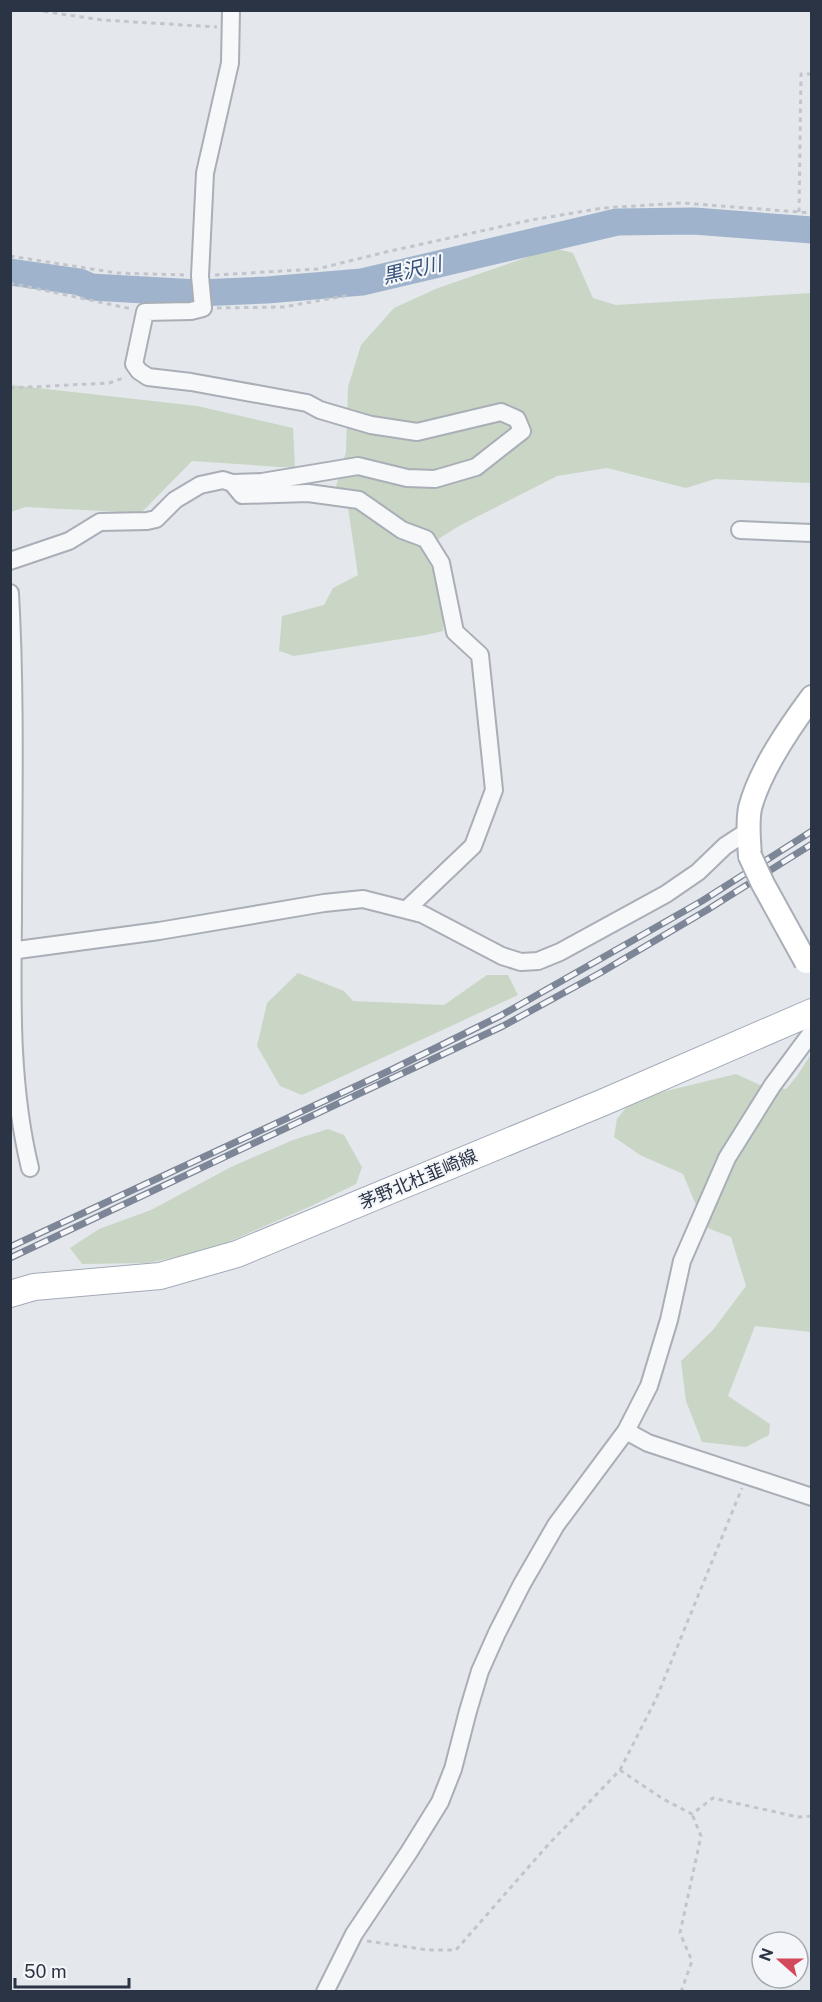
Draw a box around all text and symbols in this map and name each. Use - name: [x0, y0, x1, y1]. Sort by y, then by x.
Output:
- water label: 黒沢川: [380, 251, 446, 288]
- street label: 茅野北杜韮崎線: [356, 1145, 480, 1213]
- north arrow: [750, 1930, 810, 1990]
- text: N: [755, 1946, 778, 1964]
- scale bar: [15, 1951, 129, 1989]
- text: 50 m: [24, 1961, 67, 1982]

